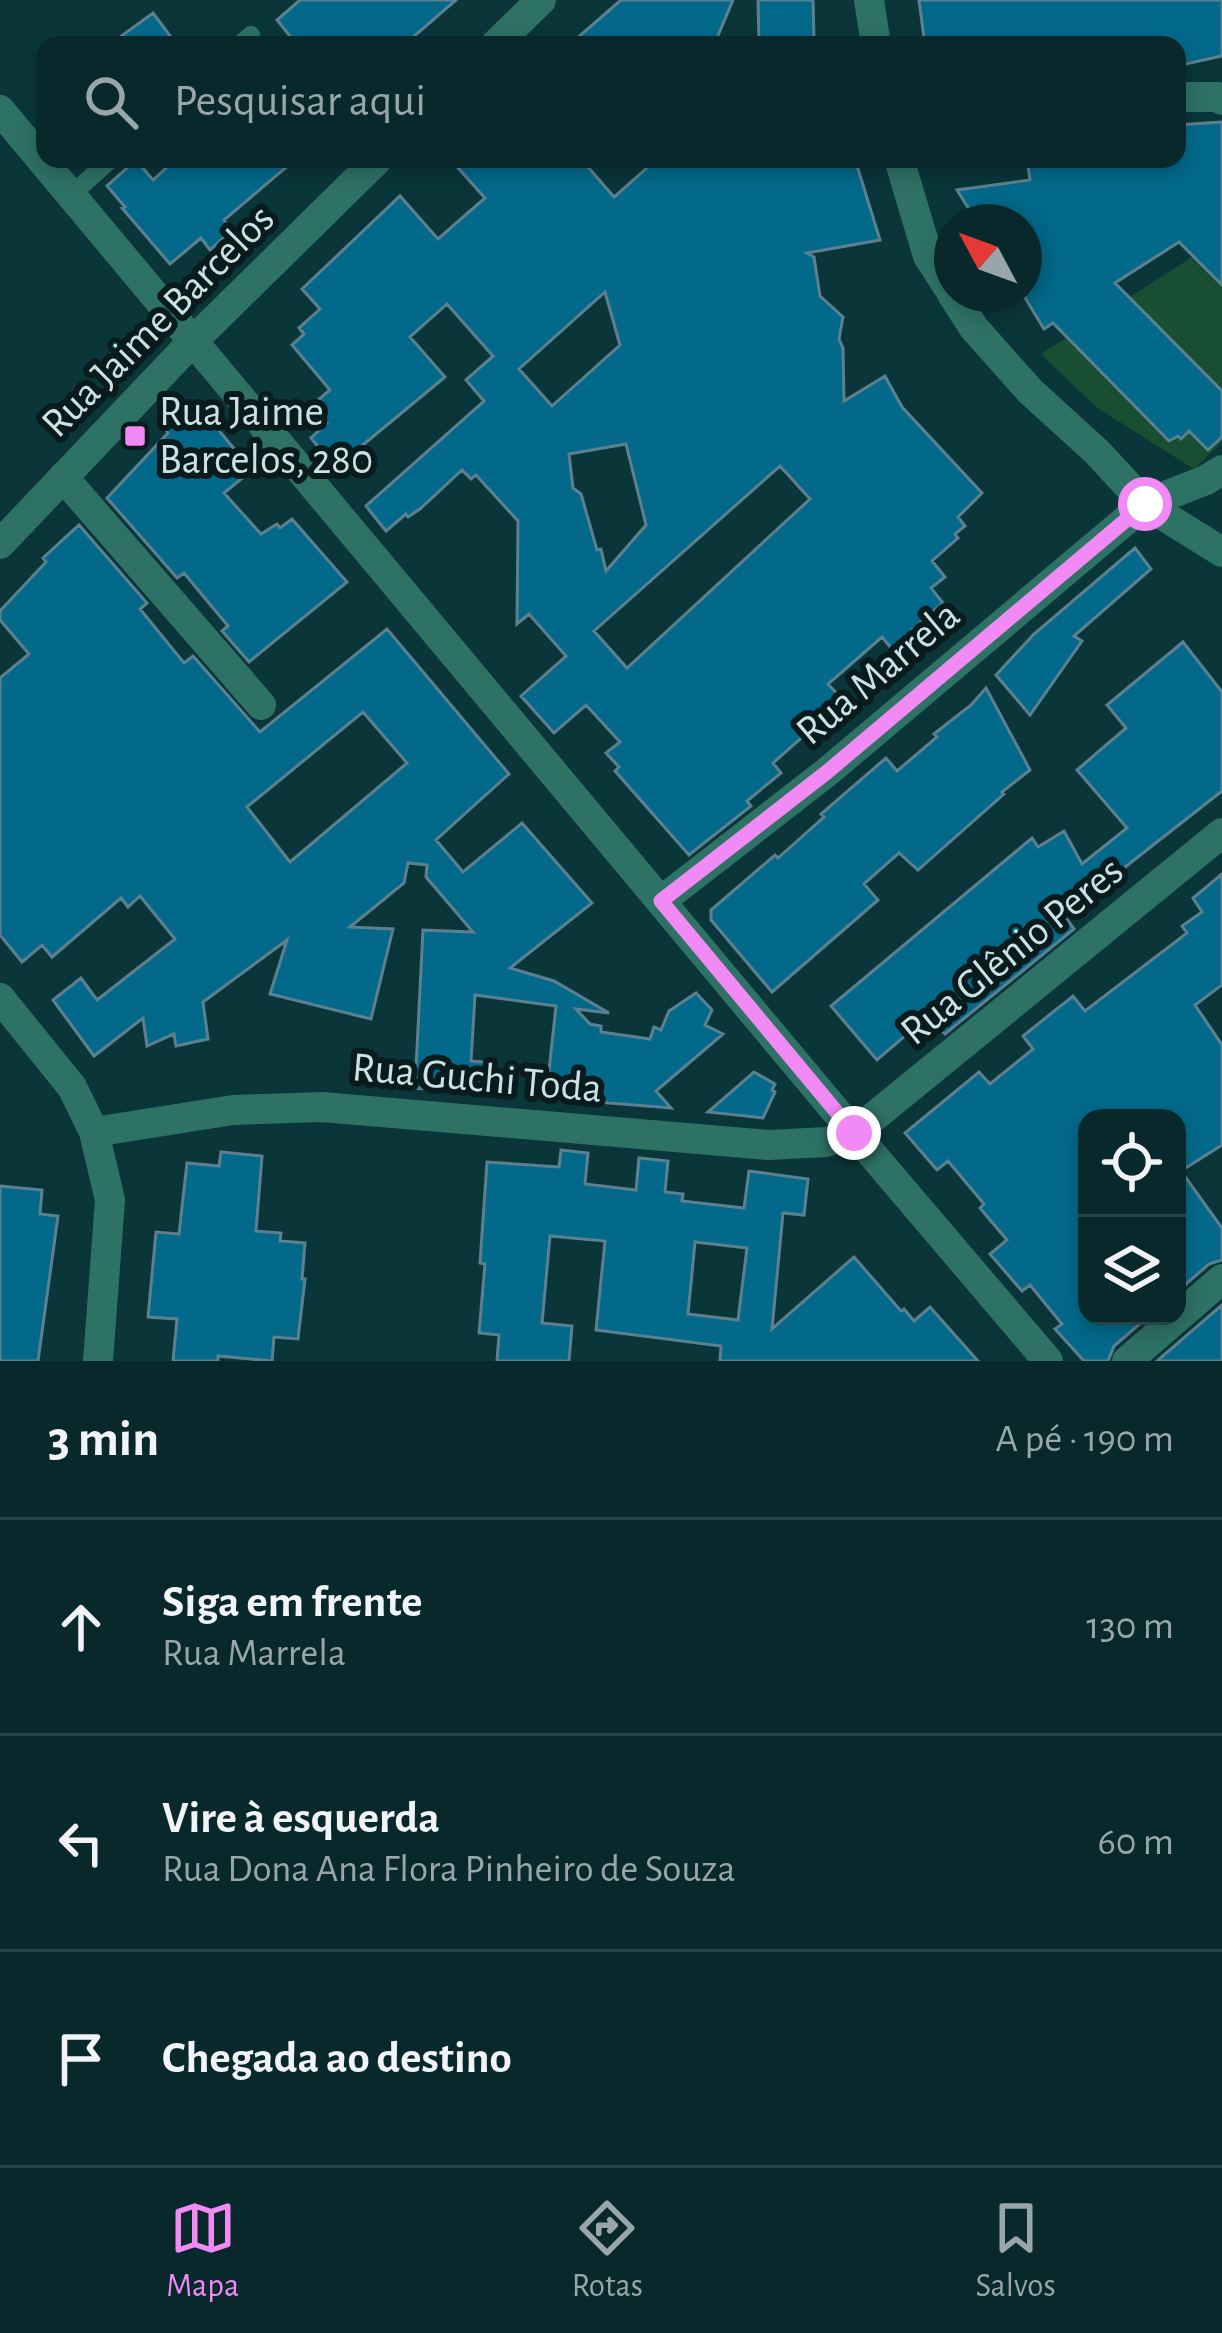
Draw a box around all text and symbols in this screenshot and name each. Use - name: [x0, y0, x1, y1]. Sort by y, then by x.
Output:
- search box: [36, 36, 1186, 168]
- icon: search: [78, 69, 144, 135]
- text: Pesquisar aqui: [174, 79, 426, 124]
- street label: Rua Jaime Barcelos: [34, 197, 282, 445]
- north arrow: [934, 204, 1042, 312]
- place label: Rua Jaime Barcelos, 280: [159, 391, 373, 481]
- marker: Rua Jaime Barcelos, 280: [122, 423, 148, 449]
- route start: [1118, 477, 1172, 531]
- street label: Rua Marrela: [789, 593, 967, 753]
- street label: Rua Glênio Peres: [893, 849, 1131, 1053]
- street label: Rua Guchi Toda: [350, 1046, 604, 1110]
- route end: [827, 1106, 881, 1160]
- map controls: [1078, 1109, 1186, 1325]
- button: locate: [1078, 1109, 1186, 1217]
- button: layers: [1078, 1217, 1186, 1325]
- text: 3 min: [48, 1414, 159, 1465]
- text: A pé · 190 m: [995, 1420, 1174, 1459]
- text: Siga em frente: [162, 1580, 423, 1625]
- icon: ahead: [48, 1594, 114, 1660]
- text: 130 m: [1086, 1607, 1174, 1646]
- text: Rua Marrela: [162, 1634, 346, 1673]
- text: Vire à esquerda: [162, 1796, 440, 1841]
- icon: left: [48, 1810, 114, 1876]
- text: 60 m: [1097, 1823, 1174, 1862]
- text: Rua Dona Ana Flora Pinheiro de Souza: [162, 1850, 735, 1889]
- icon: arrive: [48, 2026, 114, 2092]
- text: Chegada ao destino: [162, 2036, 512, 2081]
- tab: Mapa: [166, 2195, 239, 2307]
- tab: Rotas: [572, 2195, 643, 2307]
- tab: Salvos: [976, 2195, 1056, 2307]

